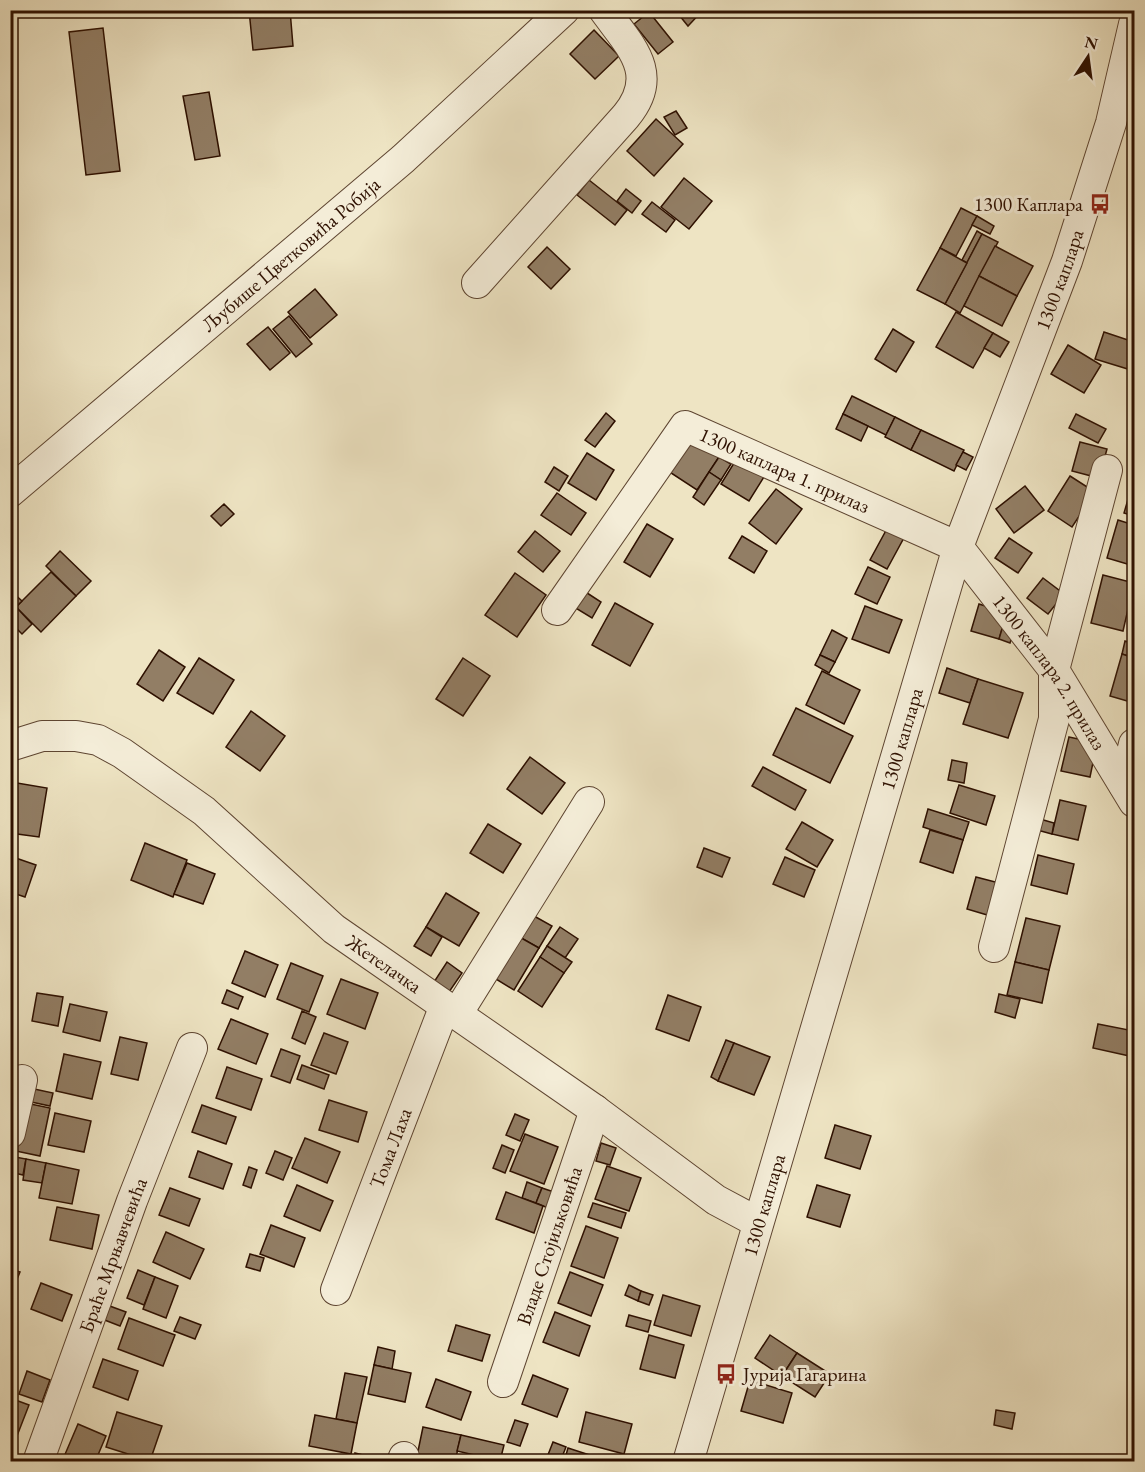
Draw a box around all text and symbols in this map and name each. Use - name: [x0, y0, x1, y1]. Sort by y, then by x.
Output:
- north arrow: [1058, 27, 1118, 87]
- text: N: [1083, 31, 1100, 55]
- street label: Љубише Цветковића Робија: [196, 171, 386, 337]
- place label: 1300 Каплара: [974, 191, 1083, 217]
- bus stop icon: 1300 Каплара: [1088, 192, 1112, 216]
- street label: 1300 каплара: [1029, 226, 1089, 334]
- street label: 1300 каплара 1. прилаз: [695, 421, 874, 519]
- street label: 1300 каплара 2. прилаз: [987, 589, 1112, 755]
- street label: 1300 каплара: [874, 685, 929, 793]
- street label: Жетелачка: [340, 928, 427, 999]
- street label: Тома Лаха: [363, 1104, 418, 1192]
- street label: 1300 каплара: [736, 1151, 791, 1259]
- street label: Владе Стојиљковића: [510, 1163, 588, 1329]
- street label: Браће Мрњавчевића: [73, 1174, 153, 1336]
- place label: Јурија Гагарина: [741, 1361, 867, 1387]
- bus stop icon: Јурија Гагарина: [714, 1362, 738, 1386]

